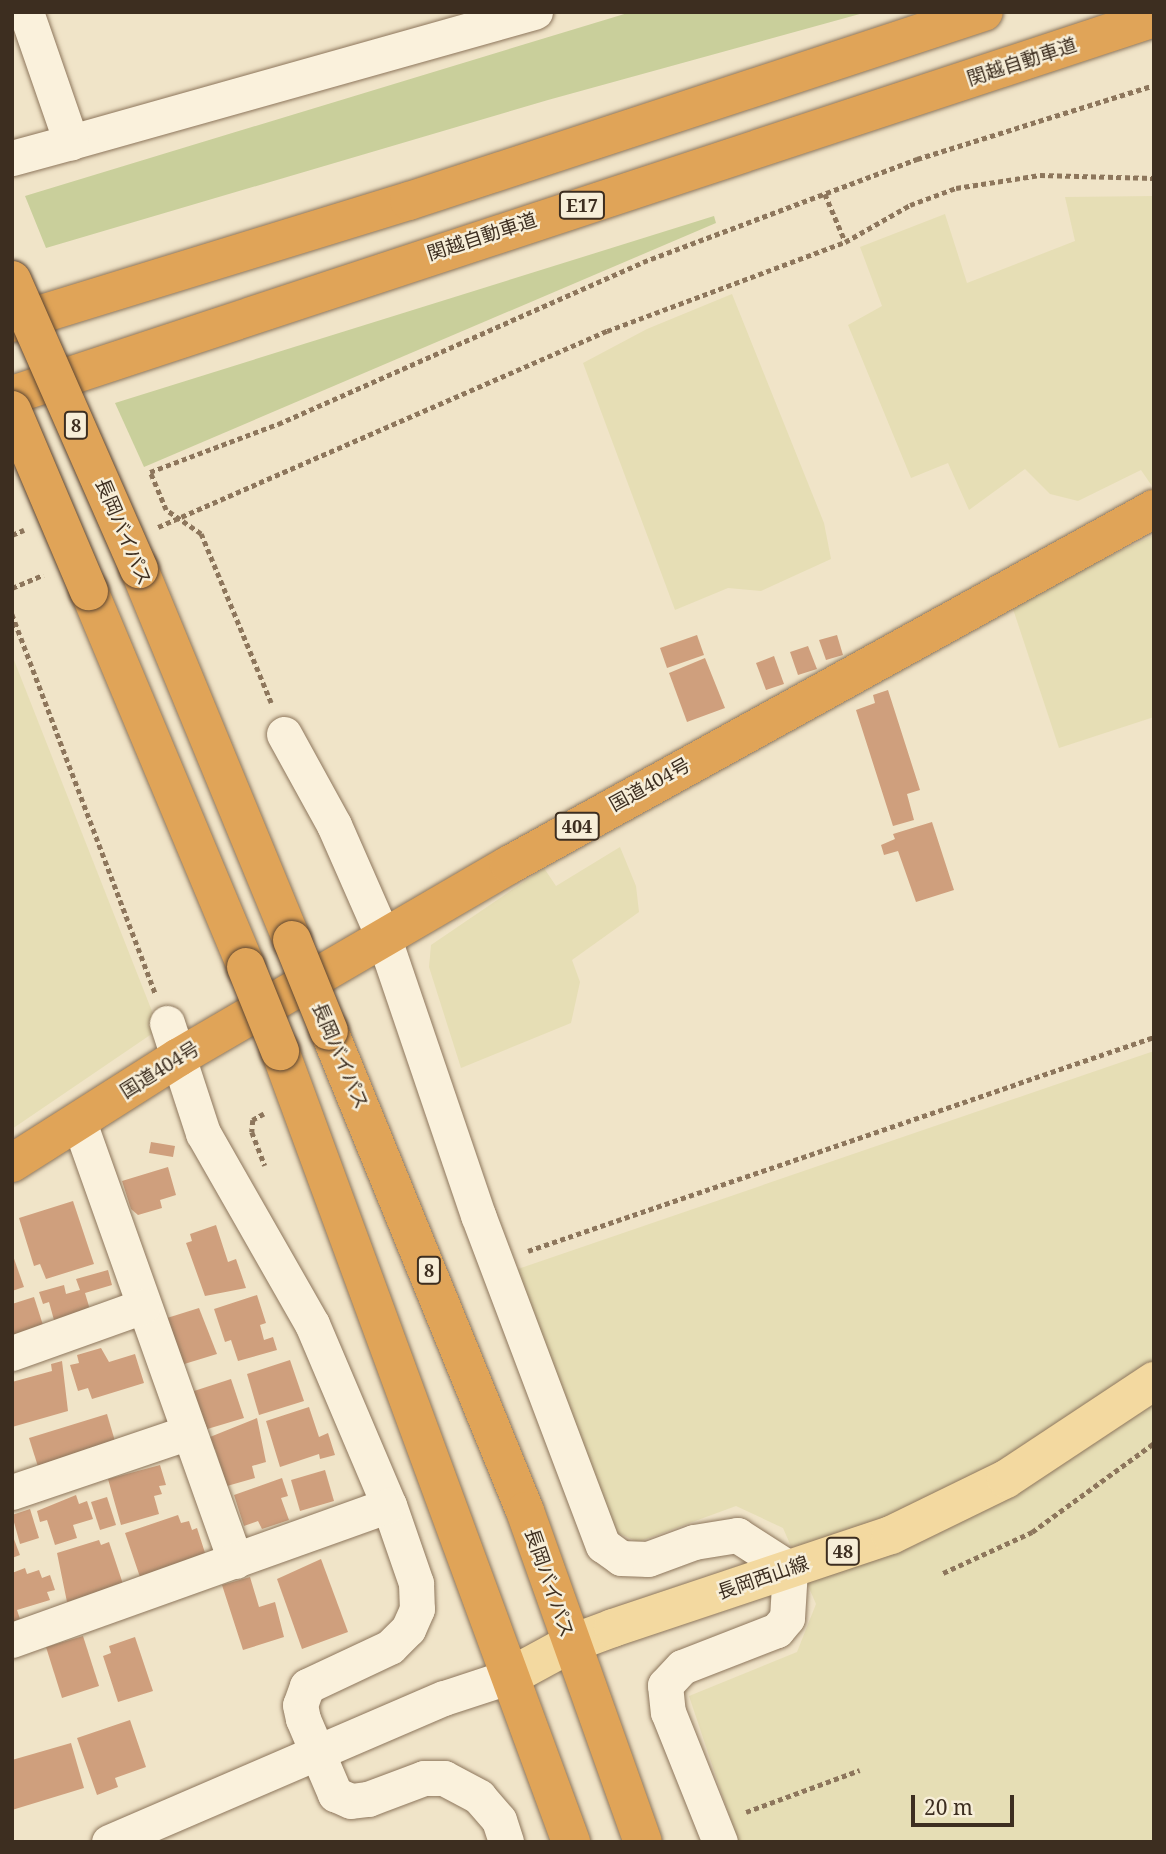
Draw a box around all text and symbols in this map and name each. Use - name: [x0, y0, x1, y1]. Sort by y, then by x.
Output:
- street label: 関越自動車道: [964, 34, 1080, 90]
- road number: E17: [558, 190, 606, 220]
- street label: 関越自動車道: [424, 209, 540, 265]
- road number: 8: [64, 410, 88, 440]
- street label: 長岡バイパス: [90, 475, 156, 589]
- street label: 国道404号: [606, 753, 694, 817]
- road number: 404: [554, 812, 600, 840]
- street label: 長岡バイパス: [307, 999, 373, 1113]
- street label: 国道404号: [116, 1037, 204, 1103]
- road number: 8: [417, 1255, 441, 1284]
- street label: 長岡バイパス: [520, 1525, 578, 1641]
- road number: 48: [826, 1536, 860, 1566]
- street label: 長岡西山線: [714, 1552, 812, 1604]
- scale bar: [914, 1780, 1017, 1824]
- text: 20 m: [924, 1793, 973, 1821]

